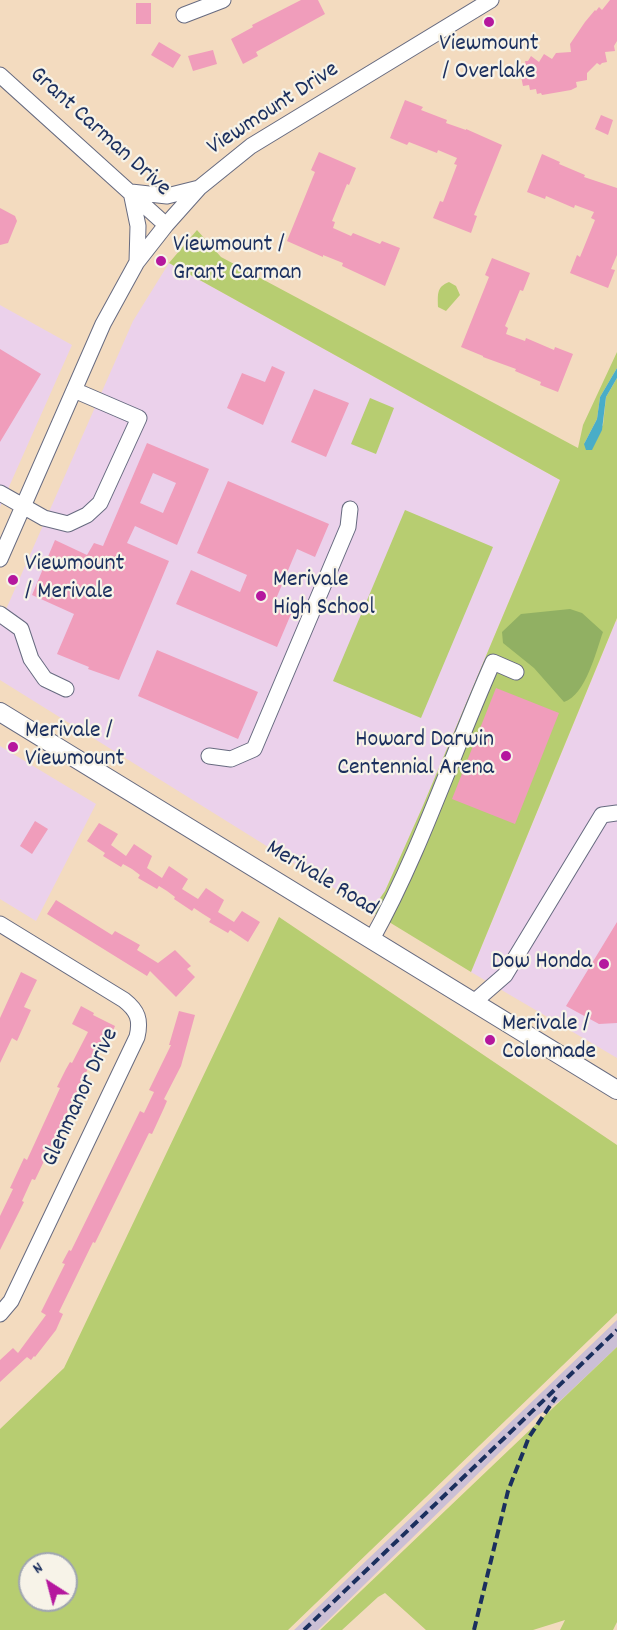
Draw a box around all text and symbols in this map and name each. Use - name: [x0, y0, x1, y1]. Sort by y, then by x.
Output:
- marker: Viewmount / Overlake: [482, 15, 496, 29]
- place label: Viewmount / Overlake: [439, 32, 539, 88]
- street label: Viewmount Drive: [203, 57, 345, 163]
- street label: Grant Carman Drive: [22, 62, 176, 204]
- place label: Viewmount / Grant Carman: [173, 233, 302, 289]
- marker: Viewmount / Grant Carman: [154, 254, 168, 268]
- place label: Viewmount / Merivale: [25, 552, 124, 608]
- place label: Merivale High School: [273, 568, 375, 624]
- marker: Viewmount / Merivale: [6, 573, 20, 587]
- marker: Merivale High School: [254, 589, 268, 603]
- place label: Merivale / Viewmount: [25, 719, 124, 775]
- place label: Howard Darwin Centennial Arena: [337, 728, 494, 784]
- marker: Merivale / Viewmount: [6, 740, 20, 754]
- marker: Howard Darwin Centennial Arena: [499, 749, 513, 763]
- street label: Merivale Road: [260, 835, 382, 925]
- place label: Dow Honda: [491, 950, 592, 978]
- marker: Dow Honda: [597, 957, 611, 971]
- place label: Merivale / Colonnade: [502, 1012, 596, 1068]
- street label: Glenmanor Drive: [37, 1024, 127, 1172]
- marker: Merivale / Colonnade: [483, 1033, 497, 1047]
- north arrow: [18, 1552, 78, 1612]
- text: N: [28, 1557, 48, 1580]

